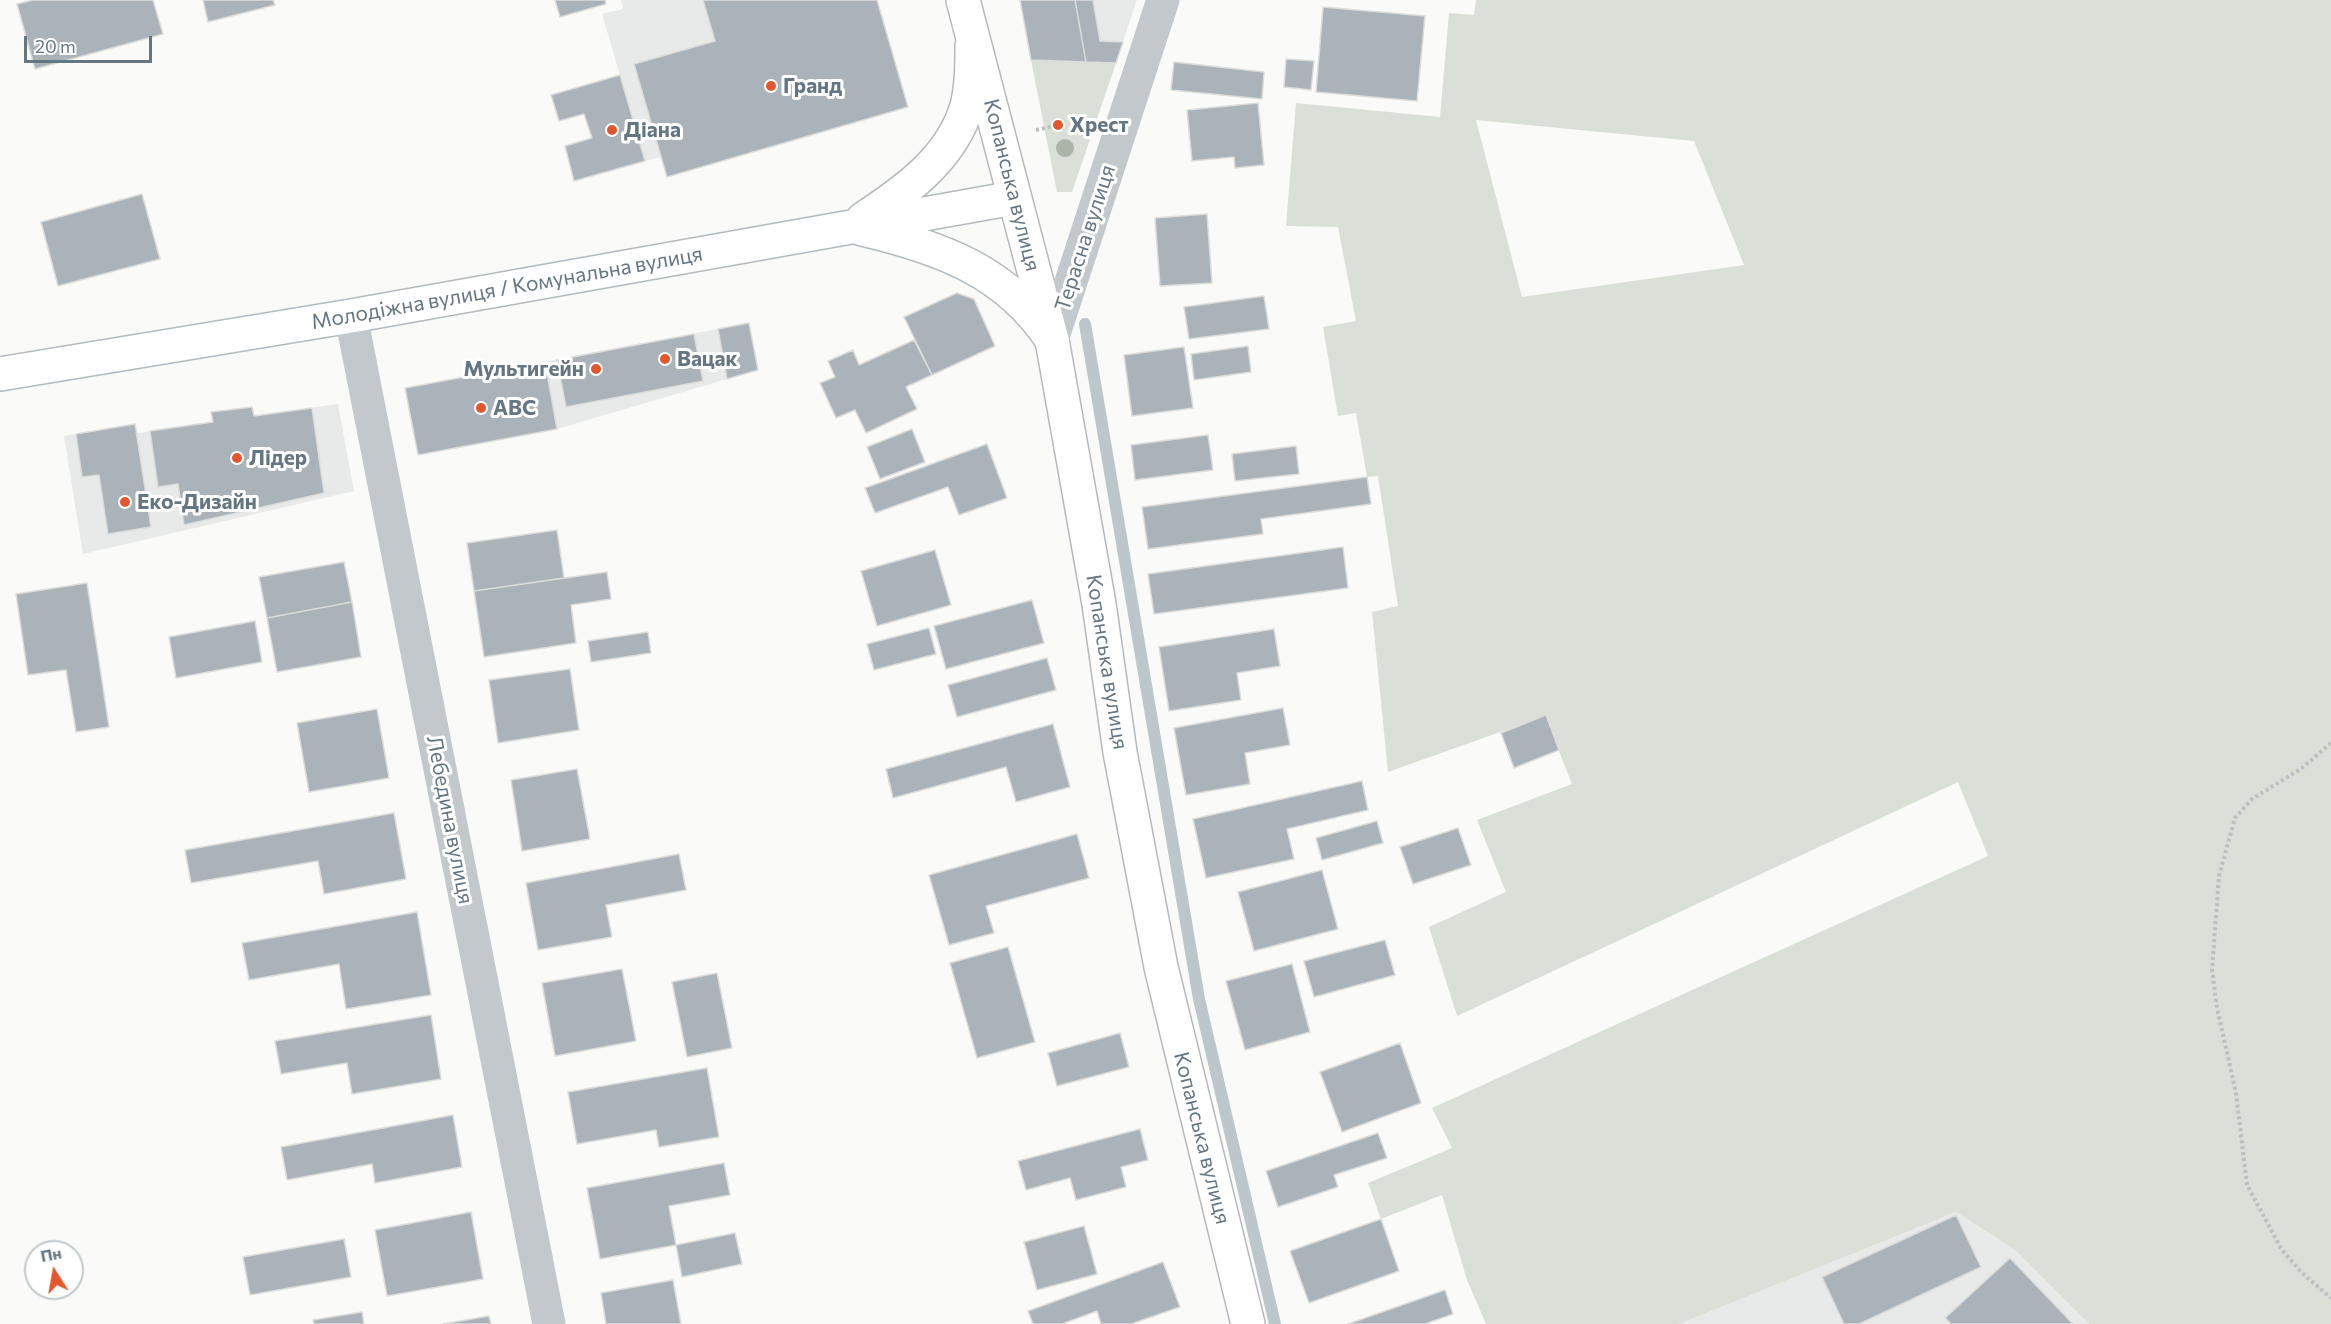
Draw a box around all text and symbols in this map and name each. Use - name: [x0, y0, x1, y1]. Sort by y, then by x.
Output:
- scale bar: [27, 24, 154, 62]
- text: 20 m: [35, 35, 76, 57]
- place label: Гранд: [783, 73, 842, 99]
- marker: Гранд: [764, 79, 778, 93]
- street label: Копанська вулиця: [978, 96, 1046, 274]
- place label: Хрест: [1070, 112, 1129, 138]
- place label: Діана: [624, 117, 681, 143]
- marker: Хрест: [1051, 118, 1065, 132]
- marker: Діана: [605, 123, 619, 137]
- street label: Терасна вулиця: [1050, 162, 1120, 314]
- street label: Молодіжна вулиця / Комунальна вулиця: [309, 241, 705, 335]
- place label: Вацак: [677, 346, 738, 372]
- marker: Вацак: [658, 352, 672, 366]
- place label: Мультигейн: [463, 356, 584, 382]
- marker: Мультигейн: [589, 362, 603, 376]
- place label: ABC: [493, 395, 536, 421]
- marker: ABC: [474, 401, 488, 415]
- place label: Лідер: [249, 445, 307, 471]
- marker: Лідер: [230, 451, 244, 465]
- place label: Еко-Дизайн: [137, 489, 257, 515]
- marker: Еко-Дизайн: [118, 495, 132, 509]
- street label: Копанська вулиця: [1081, 573, 1133, 751]
- street label: Лебедина вулиця: [421, 734, 479, 906]
- street label: Копанська вулиця: [1168, 1049, 1236, 1227]
- north arrow: [24, 1240, 84, 1300]
- text: Пн: [39, 1242, 63, 1265]

